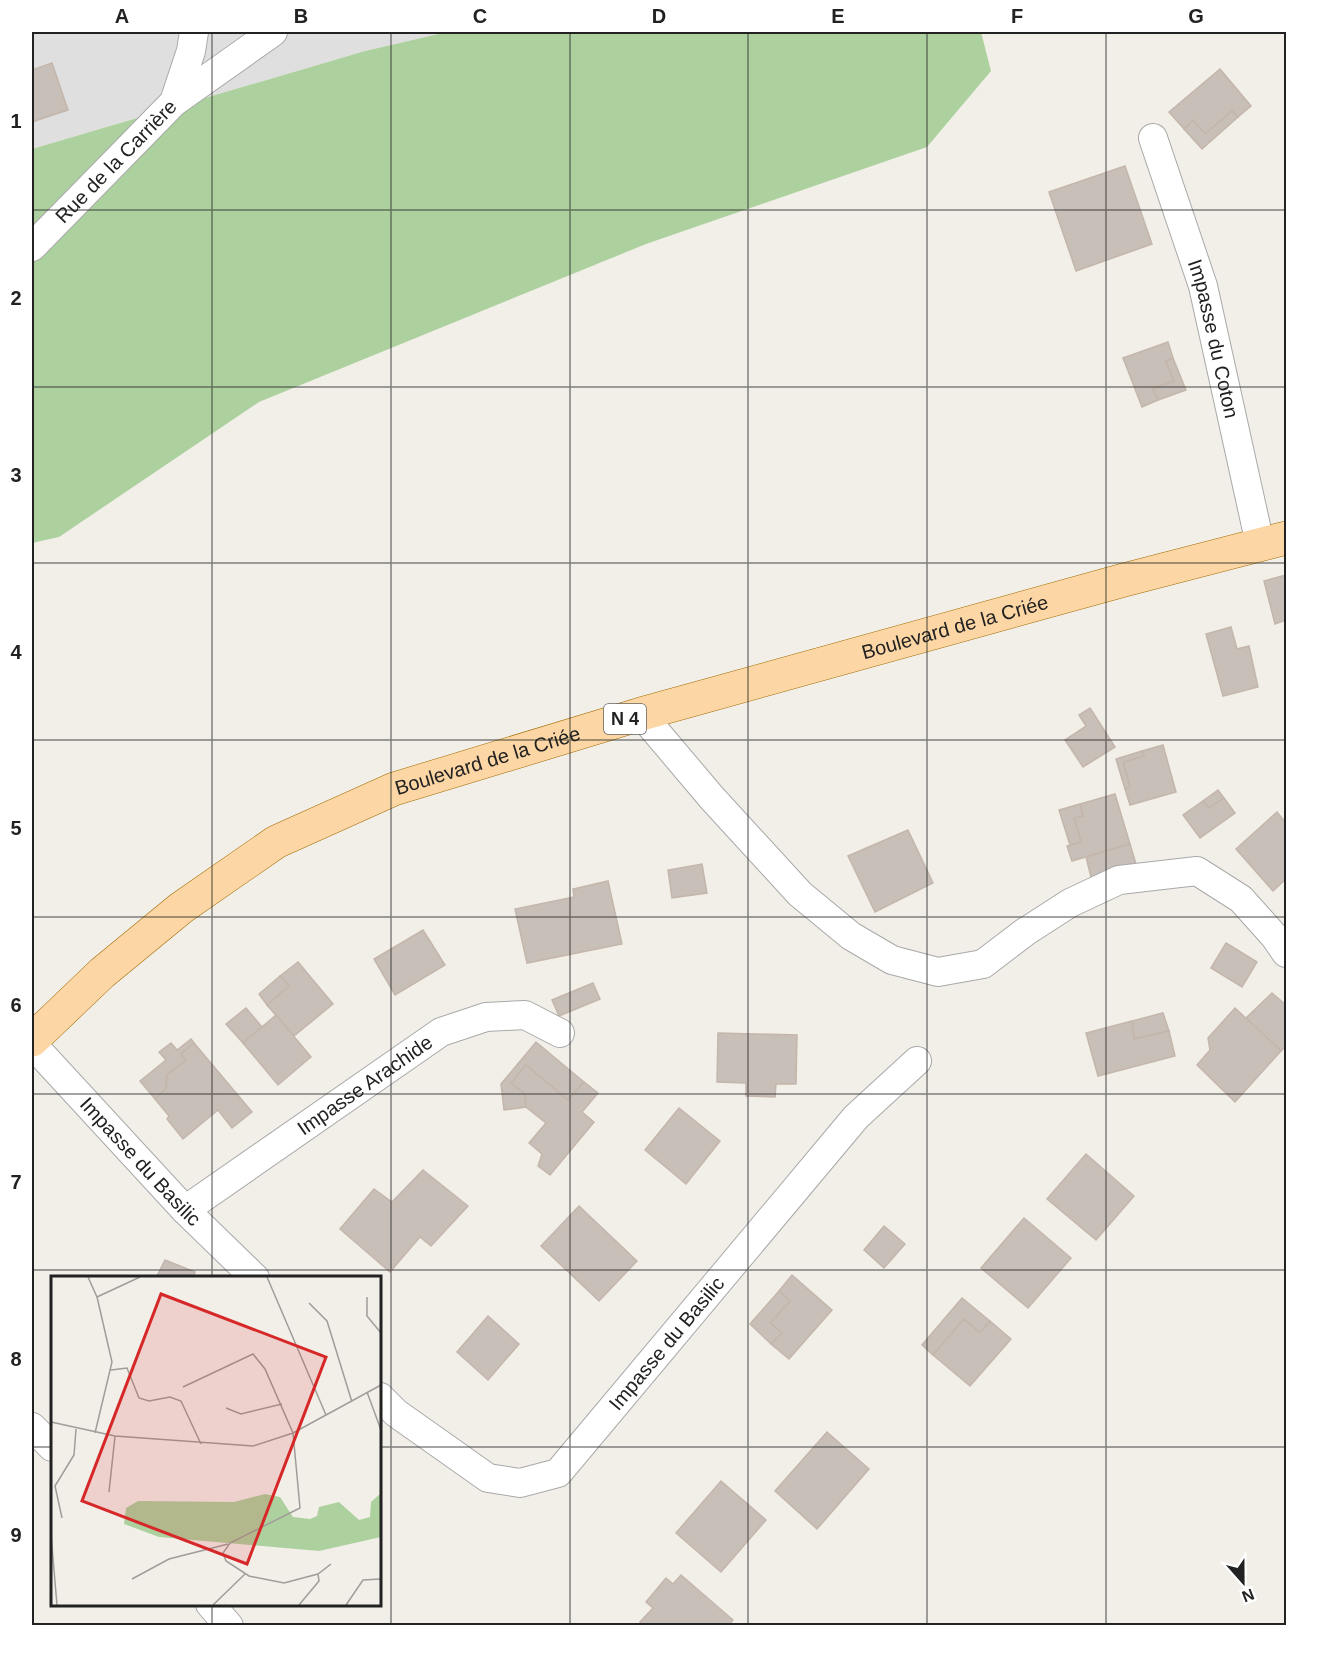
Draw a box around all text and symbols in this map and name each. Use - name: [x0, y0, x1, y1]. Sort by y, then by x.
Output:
- text: A: [115, 5, 129, 27]
- text: B: [294, 5, 308, 27]
- text: C: [473, 5, 487, 27]
- text: D: [652, 5, 666, 27]
- text: E: [831, 5, 845, 27]
- text: F: [1011, 5, 1023, 27]
- text: G: [1188, 5, 1204, 27]
- street label: Rue de la Carrière: [51, 95, 181, 227]
- text: 1: [10, 110, 22, 132]
- street label: Impasse du Coton: [1184, 257, 1243, 420]
- text: 2: [10, 287, 22, 309]
- text: 3: [10, 464, 22, 486]
- street label: Boulevard de la Criée: [859, 591, 1050, 663]
- text: 4: [10, 641, 22, 663]
- road number: N 4: [604, 704, 646, 734]
- street label: Boulevard de la Criée: [392, 722, 583, 799]
- text: 5: [10, 817, 22, 839]
- text: 6: [10, 994, 22, 1016]
- street label: Impasse Arachide: [293, 1031, 436, 1139]
- street label: Impasse du Basilic: [76, 1093, 205, 1230]
- text: 7: [10, 1171, 22, 1193]
- street label: Impasse du Basilic: [605, 1272, 728, 1414]
- inset map: [51, 1276, 381, 1606]
- text: 8: [10, 1348, 22, 1370]
- text: 9: [10, 1524, 22, 1546]
- north arrow: [1213, 1552, 1273, 1612]
- text: N: [1240, 1586, 1257, 1606]

